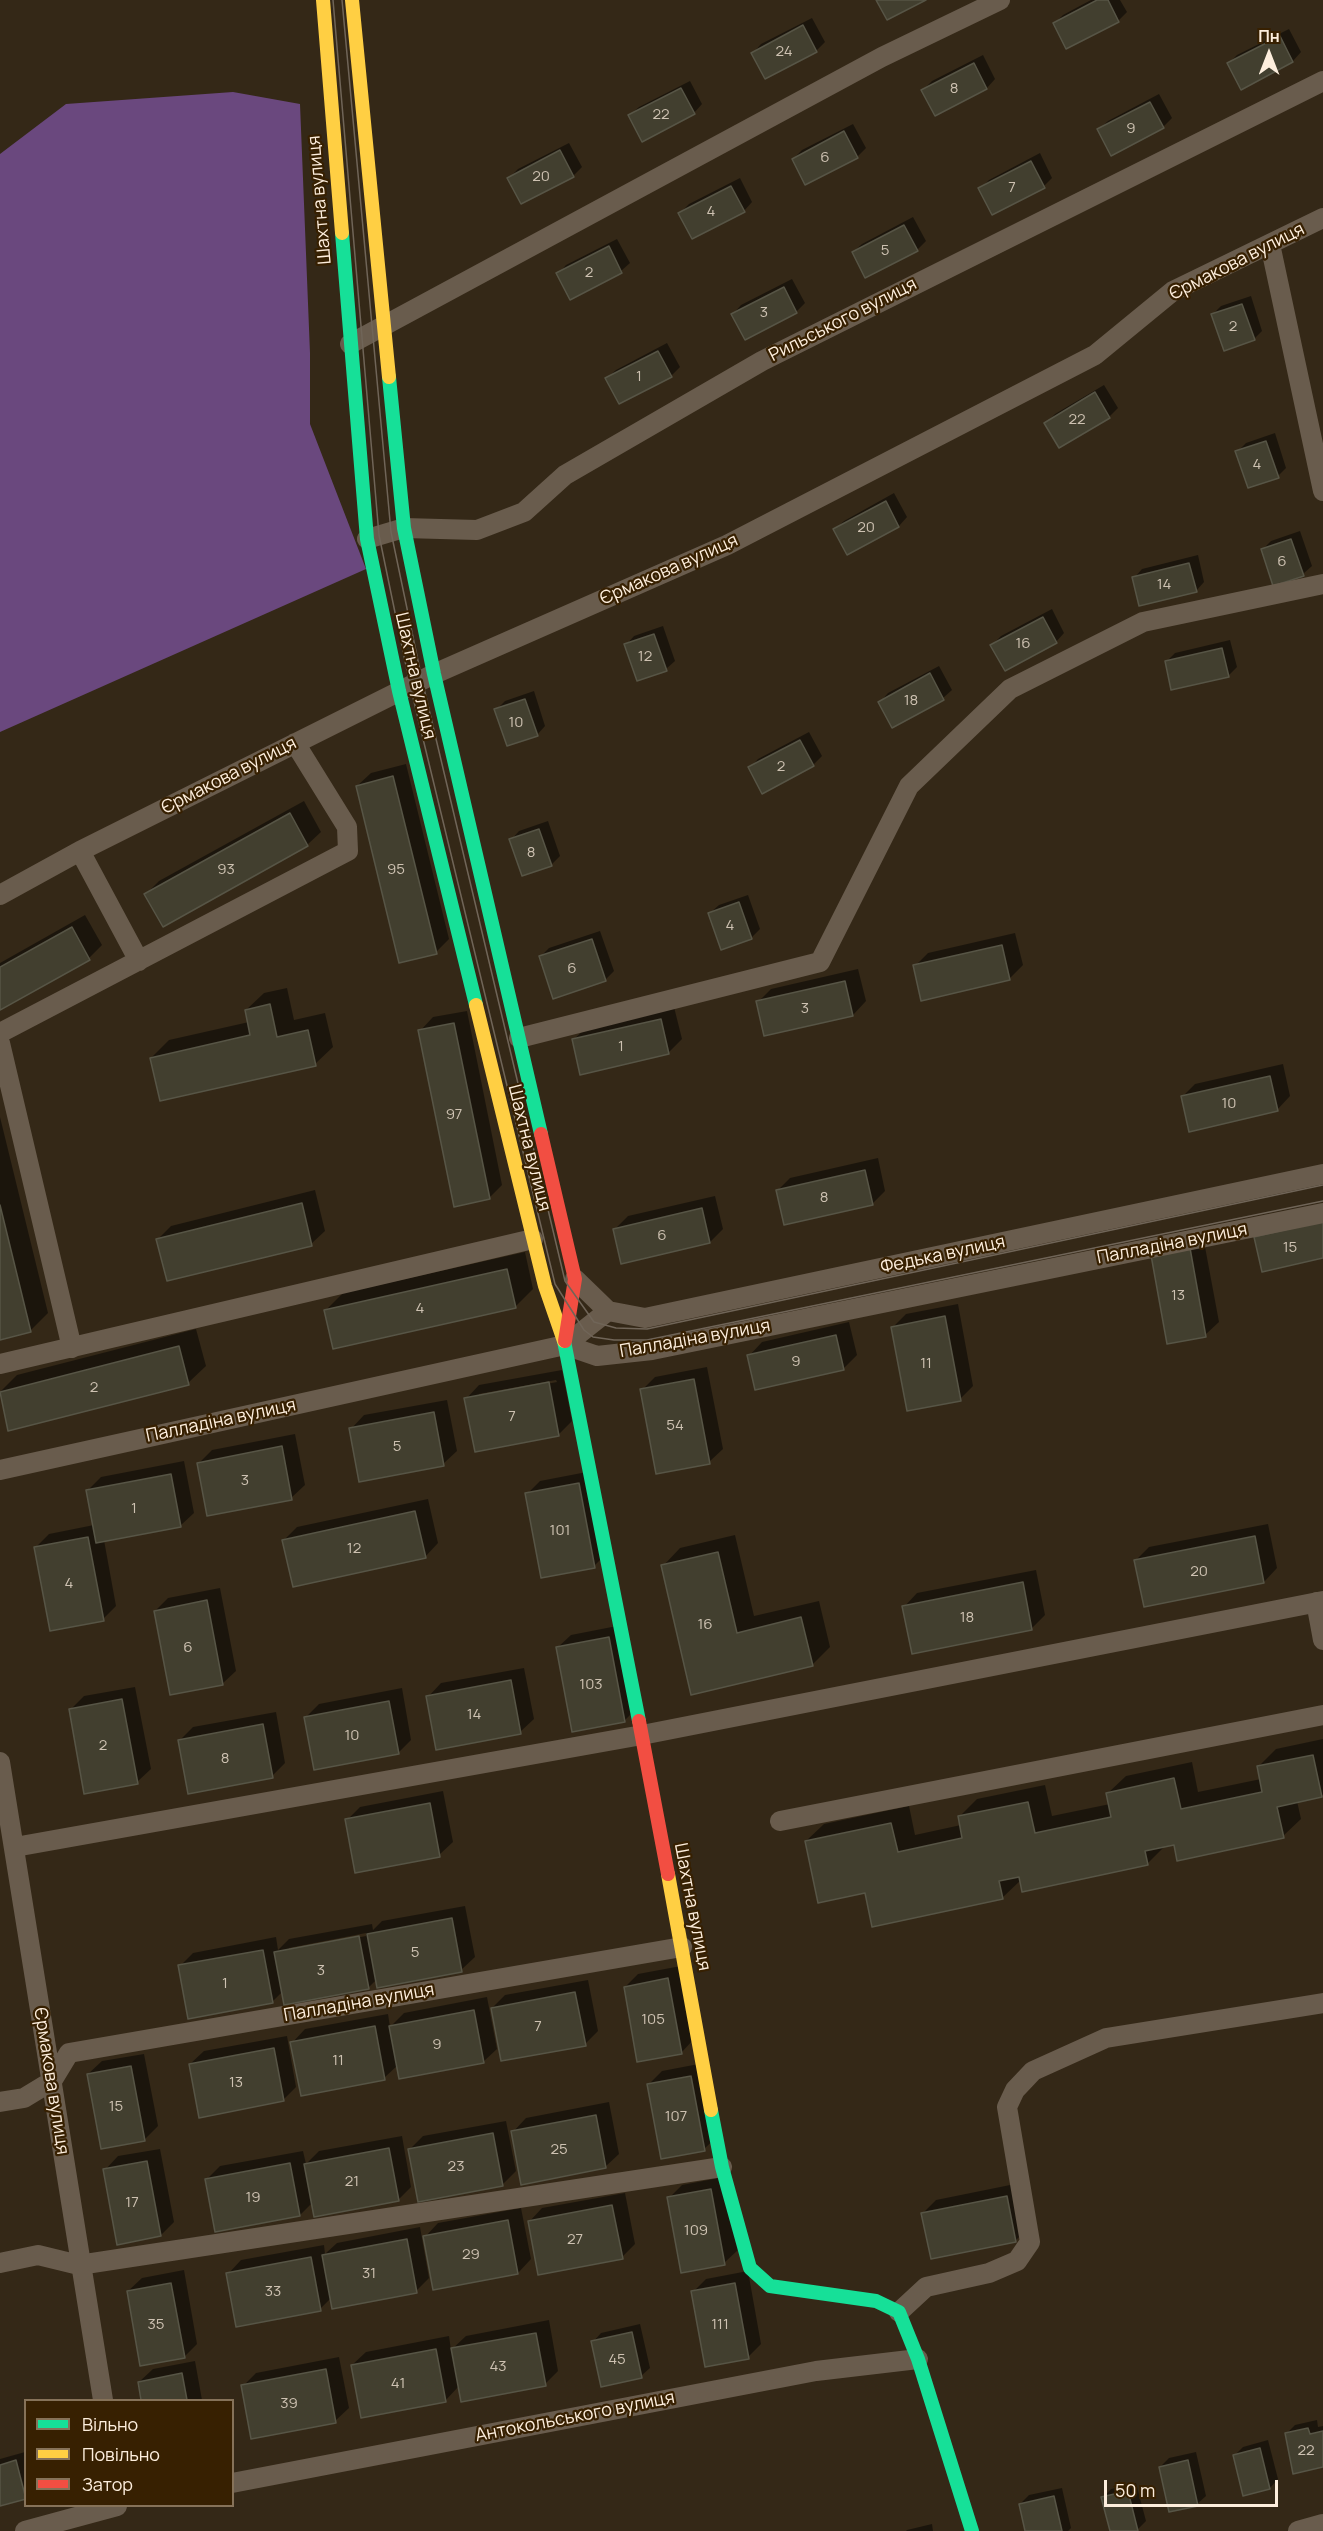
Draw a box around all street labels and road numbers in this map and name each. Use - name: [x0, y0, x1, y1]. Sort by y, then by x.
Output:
- street label: Шахтна вулиця: [304, 135, 336, 265]
- street label: Єрмакова вулиця: [1166, 219, 1308, 305]
- street label: Рильського вулиця: [766, 273, 920, 367]
- street label: Єрмакова вулиця: [597, 530, 741, 610]
- street label: Шахтна вулиця: [390, 610, 440, 742]
- street label: Єрмакова вулиця: [158, 733, 300, 819]
- street label: Шахтна вулиця: [503, 1083, 555, 1213]
- street label: Палладіна вулиця: [1095, 1219, 1249, 1269]
- street label: Федька вулиця: [879, 1231, 1007, 1279]
- street label: Палладіна вулиця: [618, 1315, 772, 1363]
- street label: Палладіна вулиця: [144, 1395, 298, 1447]
- street label: Шахтна вулиця: [669, 1841, 715, 1973]
- street label: Палладіна вулиця: [282, 1979, 436, 2027]
- street label: Єрмакова вулиця: [29, 2006, 73, 2156]
- street label: Антокольського вулиця: [473, 2387, 677, 2447]

